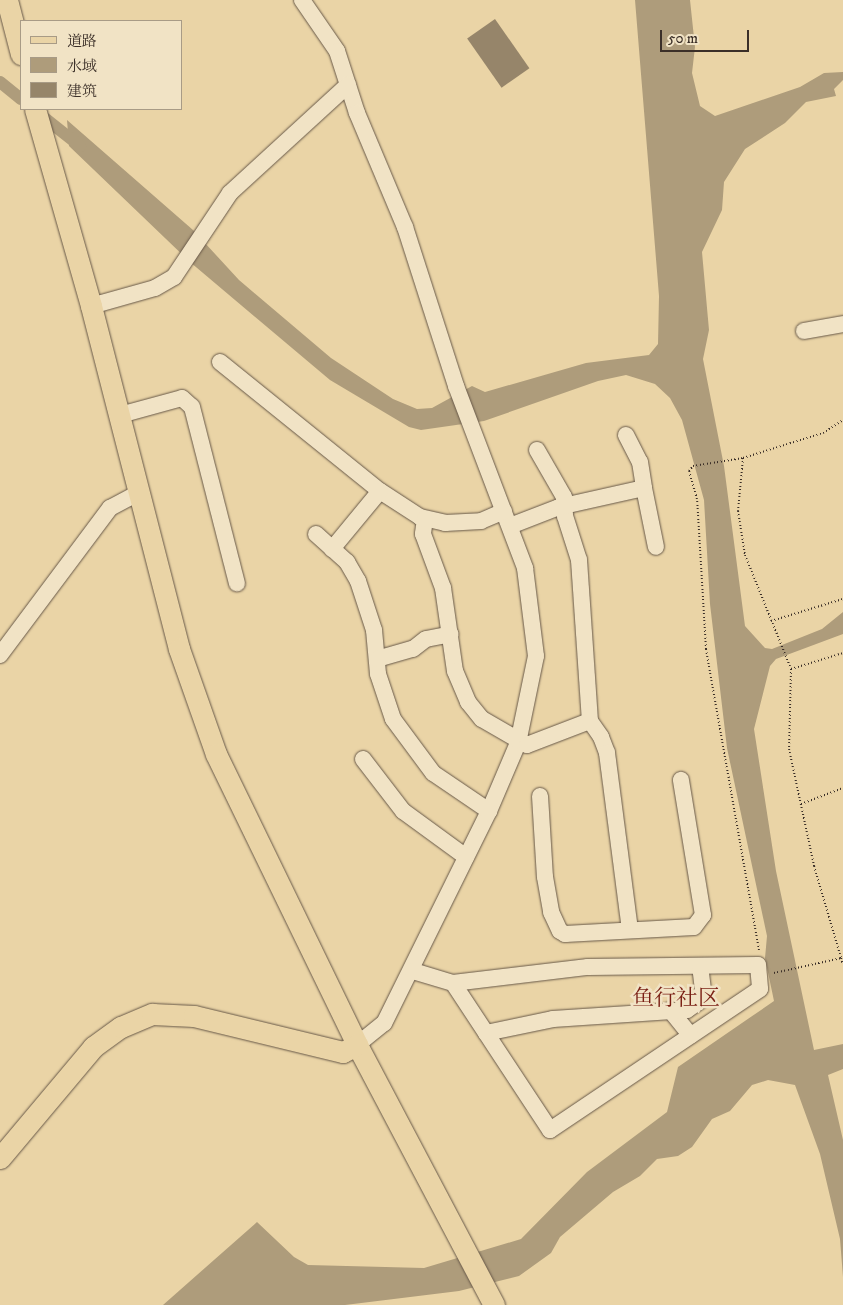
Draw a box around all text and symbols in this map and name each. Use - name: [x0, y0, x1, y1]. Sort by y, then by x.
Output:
- legend: [20, 20, 182, 110]
- scale bar: [663, 20, 752, 52]
- text: 50 m: [668, 29, 698, 48]
- text: 道路: [67, 32, 97, 51]
- text: 水域: [67, 57, 97, 76]
- text: 建筑: [67, 82, 97, 101]
- district label: 鱼行社区: [632, 986, 720, 1012]

